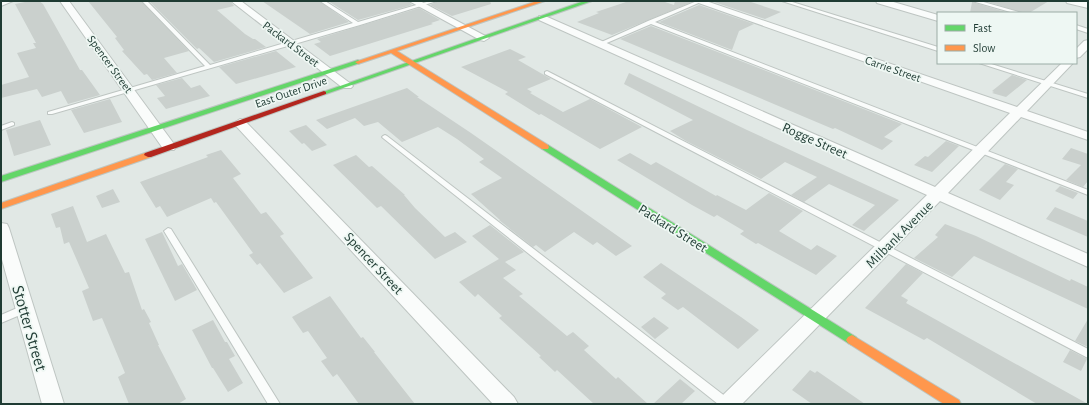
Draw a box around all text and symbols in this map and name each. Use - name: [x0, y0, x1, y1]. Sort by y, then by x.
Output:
- legend: [937, 12, 1077, 64]
- street label: Packard Street: [261, 19, 322, 69]
- text: Fast: [973, 22, 992, 34]
- street label: Spencer Street: [85, 33, 135, 95]
- text: Slow: [973, 42, 995, 54]
- street label: Carrie Street: [864, 54, 923, 84]
- street label: East Outer Drive: [254, 74, 328, 110]
- street label: Rogge Street: [780, 120, 850, 162]
- street label: Milbank Avenue: [864, 199, 936, 271]
- street label: Packard Street: [636, 202, 710, 256]
- street label: Spencer Street: [341, 230, 406, 298]
- street label: Stotter Street: [9, 283, 50, 373]

